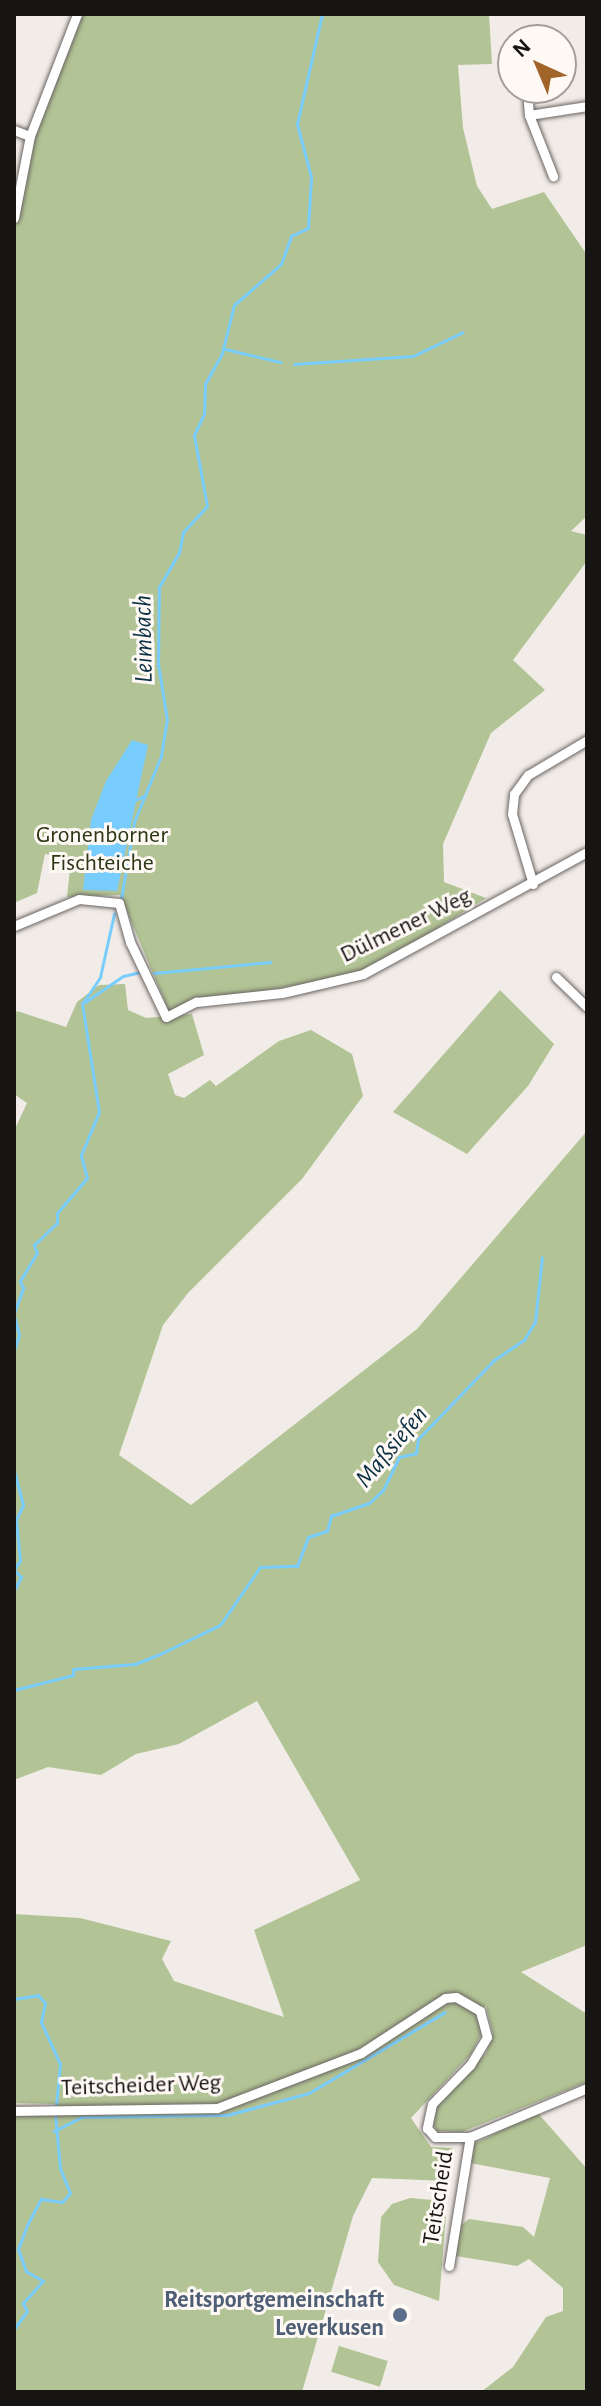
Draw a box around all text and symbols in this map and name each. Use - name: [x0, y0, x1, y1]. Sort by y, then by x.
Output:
- north arrow: [497, 24, 577, 104]
- text: N: [509, 35, 535, 61]
- water label: Leimbach: [128, 595, 160, 683]
- park label: Gronenborner Fischteiche: [36, 822, 168, 878]
- street label: Dülmener Weg: [336, 882, 476, 970]
- water label: Maßsiefen: [349, 1400, 435, 1494]
- street label: Teitscheider Weg: [60, 2069, 222, 2103]
- street label: Teitscheid: [417, 2149, 461, 2247]
- place label: Reitsportgemeinschaft Leverkusen: [164, 2287, 384, 2343]
- marker: Reitsportgemeinschaft Leverkusen: [391, 2306, 409, 2324]

